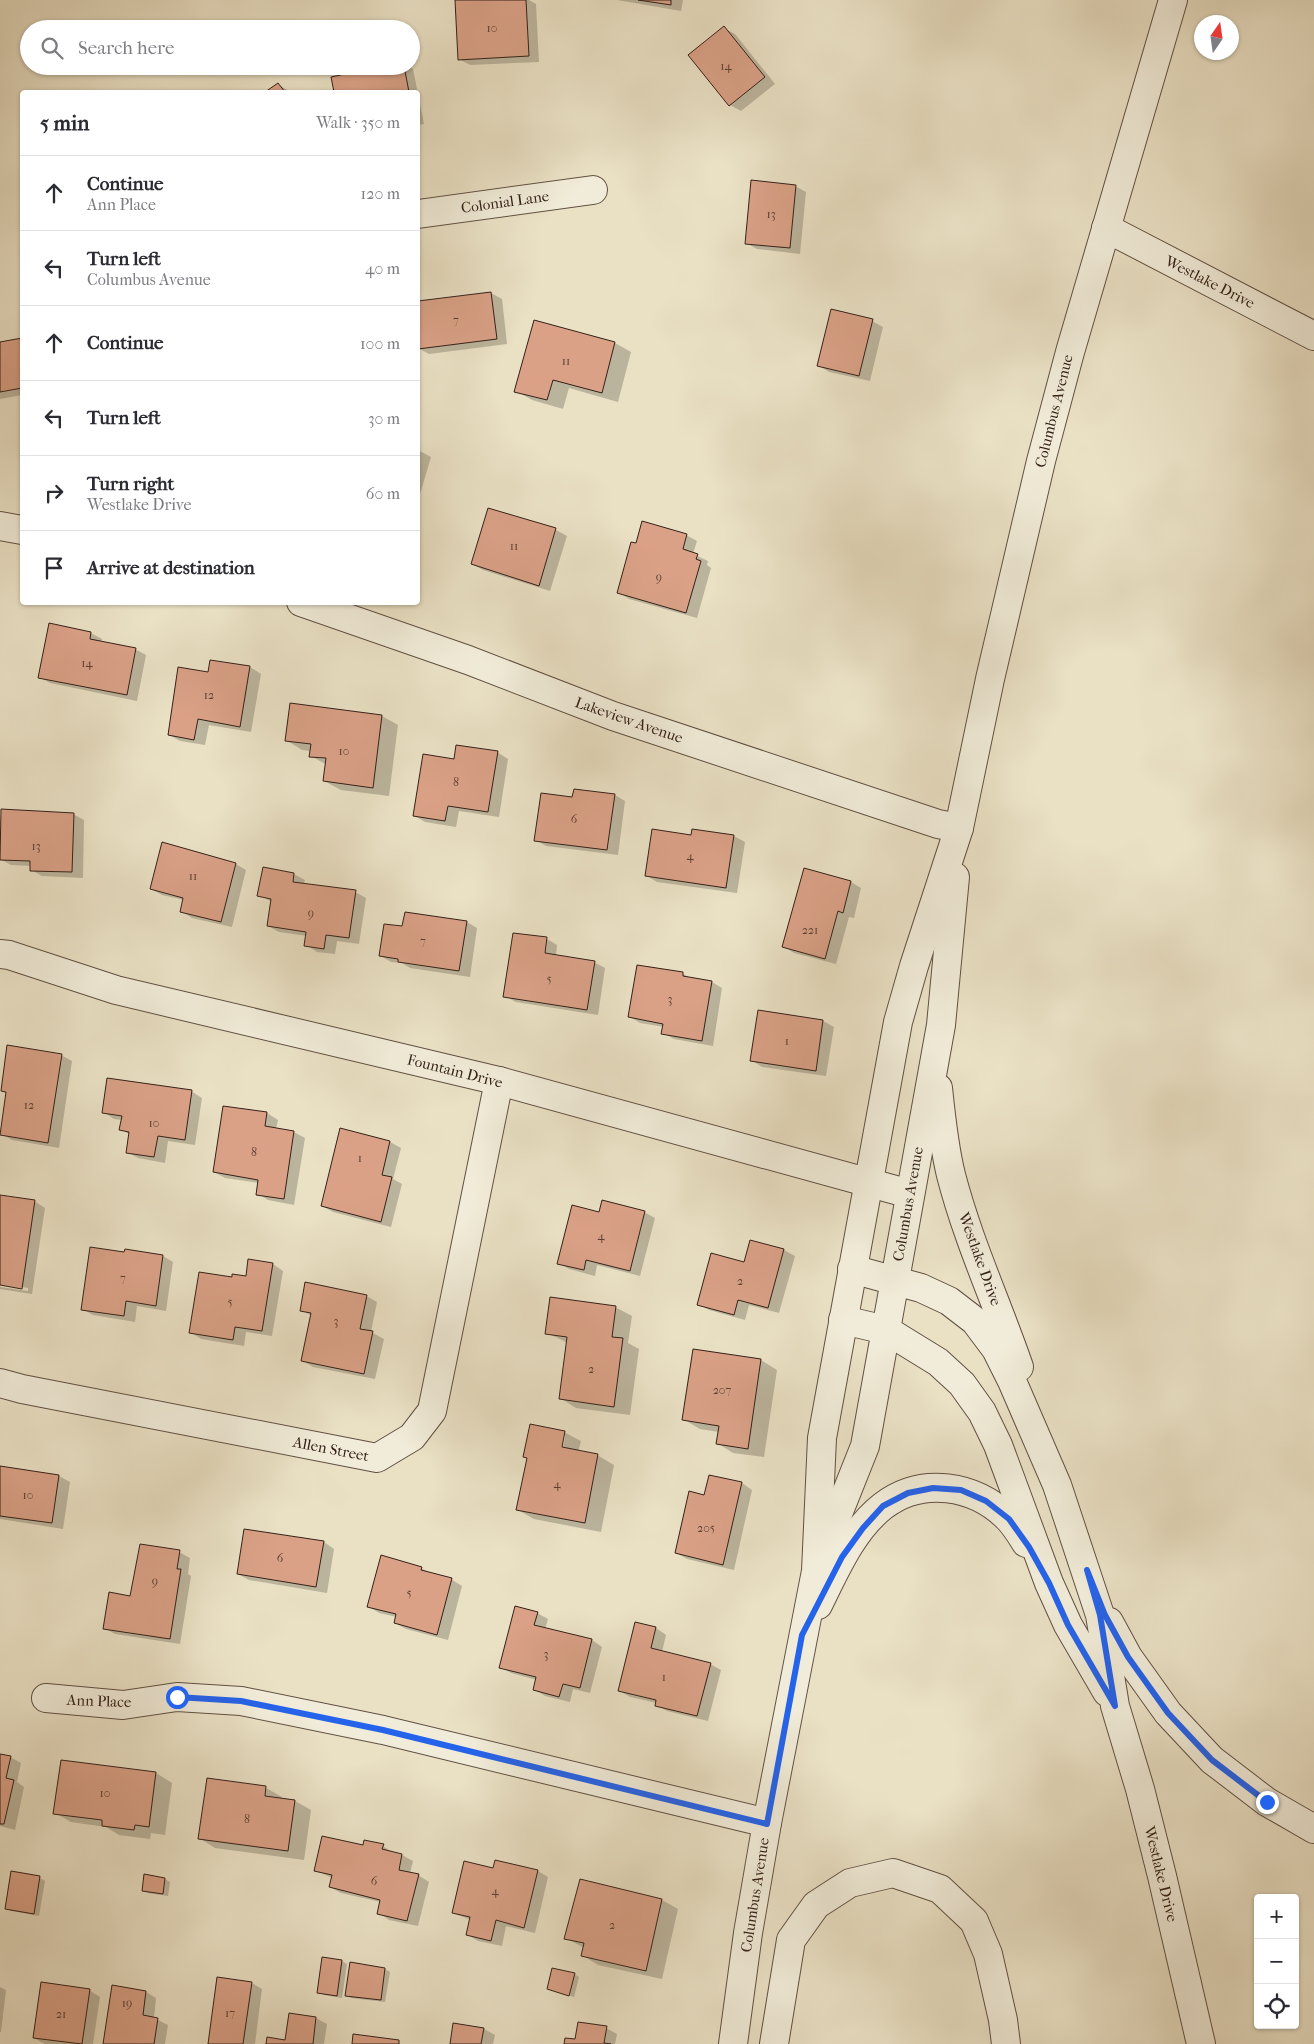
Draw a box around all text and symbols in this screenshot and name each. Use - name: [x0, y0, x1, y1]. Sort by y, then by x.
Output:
- north arrow: [1194, 15, 1239, 60]
- search box: [20, 20, 420, 75]
- house number: 10: [487, 21, 497, 35]
- icon: search: [38, 34, 66, 62]
- text: Search here: [78, 37, 174, 59]
- house number: 14: [720, 59, 733, 73]
- text: 5 min: [40, 111, 89, 135]
- text: Walk · 350 m: [316, 113, 400, 132]
- text: Continue: [87, 173, 163, 195]
- icon: ahead: [40, 179, 68, 207]
- text: 120 m: [361, 184, 400, 203]
- street label: Colonial Lane: [460, 187, 551, 217]
- text: Ann Place: [87, 195, 156, 214]
- house number: 13: [766, 207, 776, 221]
- text: Turn left: [87, 248, 161, 270]
- street label: Westlake Drive: [1161, 251, 1258, 313]
- icon: left: [40, 254, 68, 282]
- text: 40 m: [365, 259, 400, 278]
- text: Columbus Avenue: [87, 270, 211, 289]
- house number: 7: [453, 313, 459, 327]
- icon: ahead: [40, 329, 68, 357]
- text: Continue: [87, 332, 163, 354]
- text: 100 m: [360, 334, 400, 353]
- street label: Columbus Avenue: [1031, 352, 1077, 469]
- house number: 11: [562, 354, 570, 368]
- icon: left: [40, 404, 68, 432]
- text: Turn left: [87, 407, 161, 429]
- text: 30 m: [368, 409, 400, 428]
- text: Turn right: [87, 473, 174, 495]
- icon: right: [40, 479, 68, 507]
- text: 60 m: [366, 484, 400, 503]
- text: Westlake Drive: [87, 495, 191, 514]
- house number: 11: [510, 539, 518, 553]
- icon: arrive: [40, 554, 68, 582]
- text: Arrive at destination: [87, 557, 255, 579]
- house number: 9: [656, 570, 662, 584]
- house number: 14: [81, 656, 94, 670]
- house number: 12: [204, 688, 214, 702]
- street label: Lakeview Avenue: [573, 693, 686, 747]
- house number: 10: [339, 744, 349, 758]
- house number: 8: [453, 775, 459, 789]
- house number: 6: [571, 812, 578, 826]
- house number: 13: [31, 839, 41, 853]
- house number: 4: [686, 849, 694, 863]
- house number: 11: [189, 869, 197, 883]
- house number: 9: [308, 906, 314, 920]
- house number: 221: [802, 923, 818, 937]
- house number: 7: [420, 934, 426, 948]
- house number: 5: [546, 972, 552, 986]
- house number: 3: [668, 992, 673, 1006]
- house number: 1: [785, 1034, 789, 1048]
- street label: Fountain Drive: [405, 1050, 505, 1092]
- house number: 12: [24, 1098, 34, 1112]
- house number: 10: [149, 1116, 159, 1130]
- house number: 8: [251, 1145, 257, 1159]
- street label: Columbus Avenue: [889, 1145, 927, 1263]
- house number: 1: [358, 1151, 362, 1165]
- street label: Westlake Drive: [954, 1209, 1005, 1309]
- house number: 4: [597, 1229, 605, 1243]
- house number: 7: [120, 1271, 126, 1285]
- house number: 2: [737, 1274, 743, 1288]
- house number: 5: [227, 1295, 233, 1309]
- house number: 3: [334, 1314, 339, 1328]
- house number: 2: [588, 1362, 594, 1376]
- house number: 207: [713, 1383, 731, 1397]
- street label: Allen Street: [291, 1433, 371, 1465]
- house number: 4: [553, 1477, 561, 1491]
- house number: 10: [23, 1488, 33, 1502]
- house number: 205: [697, 1521, 715, 1535]
- house number: 6: [277, 1551, 284, 1565]
- house number: 9: [152, 1574, 158, 1588]
- house number: 5: [406, 1586, 412, 1600]
- house number: 3: [544, 1647, 549, 1661]
- house number: 1: [662, 1670, 666, 1684]
- route start: [166, 1686, 189, 1709]
- street label: Ann Place: [65, 1691, 132, 1711]
- house number: 10: [100, 1786, 110, 1800]
- route end: [1256, 1791, 1279, 1814]
- house number: 8: [244, 1812, 250, 1826]
- street label: Westlake Drive: [1140, 1823, 1182, 1924]
- street label: Columbus Avenue: [737, 1836, 773, 1954]
- house number: 6: [371, 1874, 378, 1888]
- house number: 4: [491, 1884, 499, 1898]
- map controls: [1254, 1894, 1299, 2029]
- button: +: [1254, 1894, 1299, 1939]
- house number: 2: [609, 1918, 615, 1932]
- button: −: [1254, 1939, 1299, 1984]
- button: locate: [1254, 1984, 1299, 2029]
- house number: 19: [122, 1996, 132, 2010]
- house number: 17: [225, 2006, 235, 2020]
- house number: 21: [56, 2007, 66, 2021]

